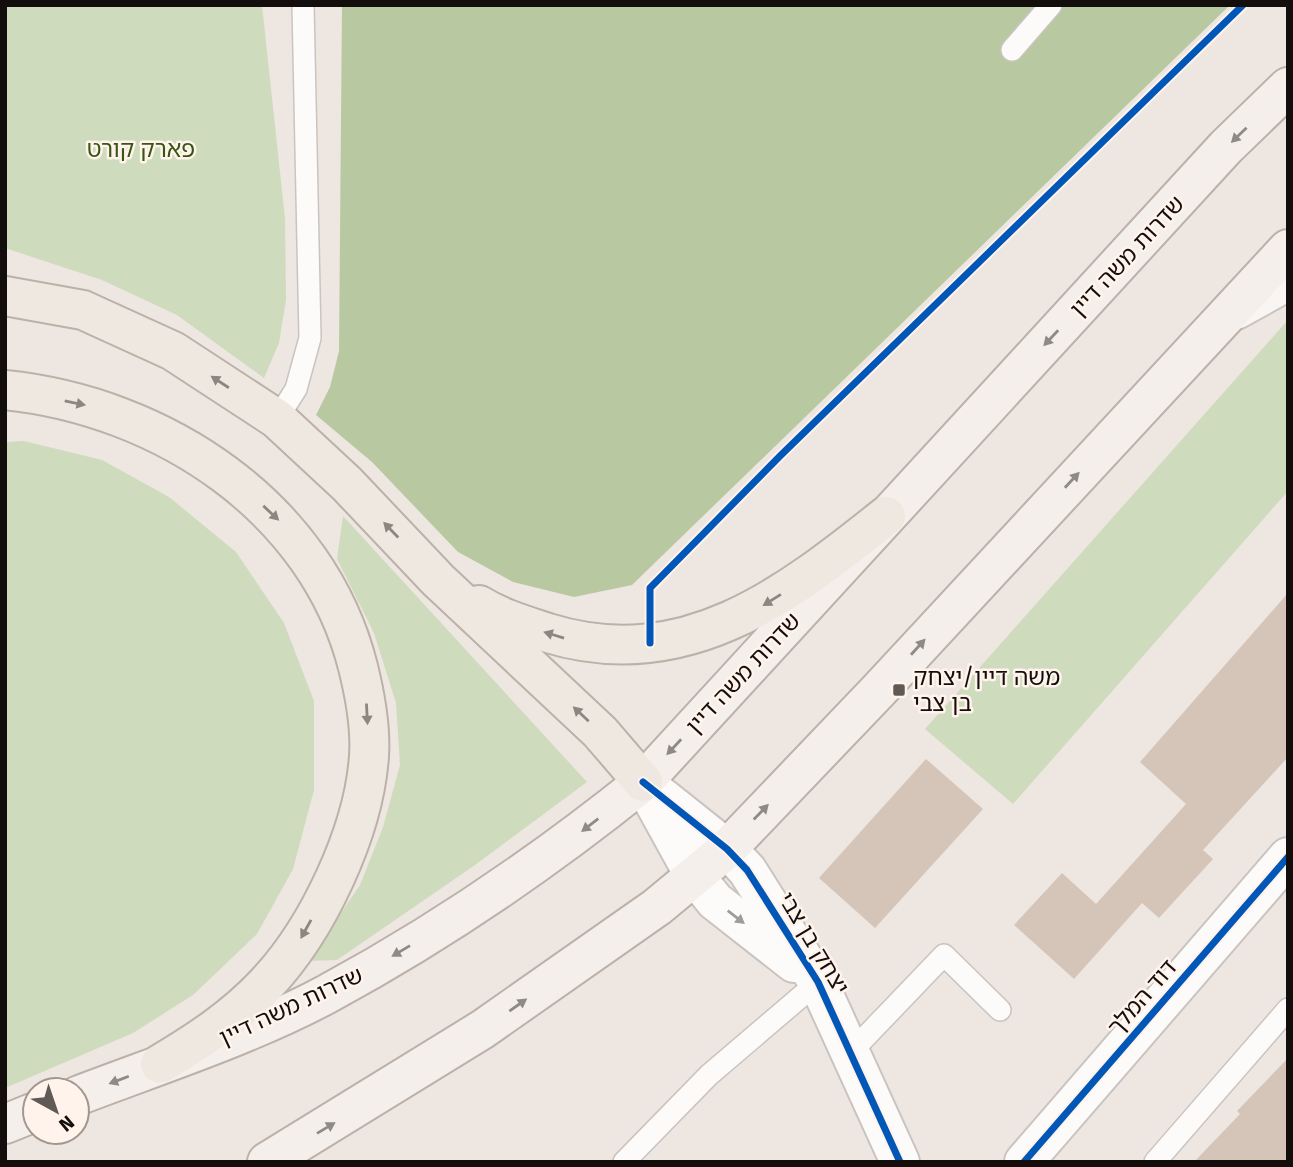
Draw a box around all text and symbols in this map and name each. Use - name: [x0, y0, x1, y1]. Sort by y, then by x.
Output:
- one-way arrow: [1231, 126, 1248, 142]
- park label: פארק קורט: [87, 135, 195, 163]
- street label: שדרות משה דיין: [1064, 190, 1190, 322]
- one-way arrow: [1044, 329, 1060, 346]
- one-way arrow: [210, 376, 229, 389]
- one-way arrow: [64, 397, 86, 408]
- one-way arrow: [1063, 472, 1079, 489]
- one-way arrow: [262, 505, 279, 521]
- one-way arrow: [384, 522, 400, 539]
- one-way arrow: [762, 593, 781, 606]
- street label: שדרות משה דיין: [680, 607, 806, 739]
- one-way arrow: [543, 629, 564, 639]
- one-way arrow: [910, 638, 926, 656]
- place label: משה דיין/יצחק בן צבי: [913, 663, 1060, 717]
- marker: משה דיין/יצחק בן צבי: [891, 682, 907, 698]
- one-way arrow: [362, 703, 373, 725]
- one-way arrow: [573, 706, 590, 722]
- one-way arrow: [667, 738, 683, 755]
- one-way arrow: [753, 804, 769, 821]
- one-way arrow: [582, 817, 600, 832]
- street label: יצחק בן צבי: [773, 887, 855, 999]
- one-way arrow: [727, 910, 745, 925]
- one-way arrow: [300, 919, 312, 938]
- one-way arrow: [391, 944, 410, 957]
- street label: דוד המלך: [1101, 953, 1183, 1041]
- street label: שדרות משה דיין: [215, 960, 367, 1052]
- one-way arrow: [509, 998, 527, 1012]
- one-way arrow: [108, 1075, 129, 1086]
- north arrow: [21, 1076, 91, 1146]
- text: N: [54, 1111, 79, 1137]
- one-way arrow: [317, 1122, 336, 1134]

